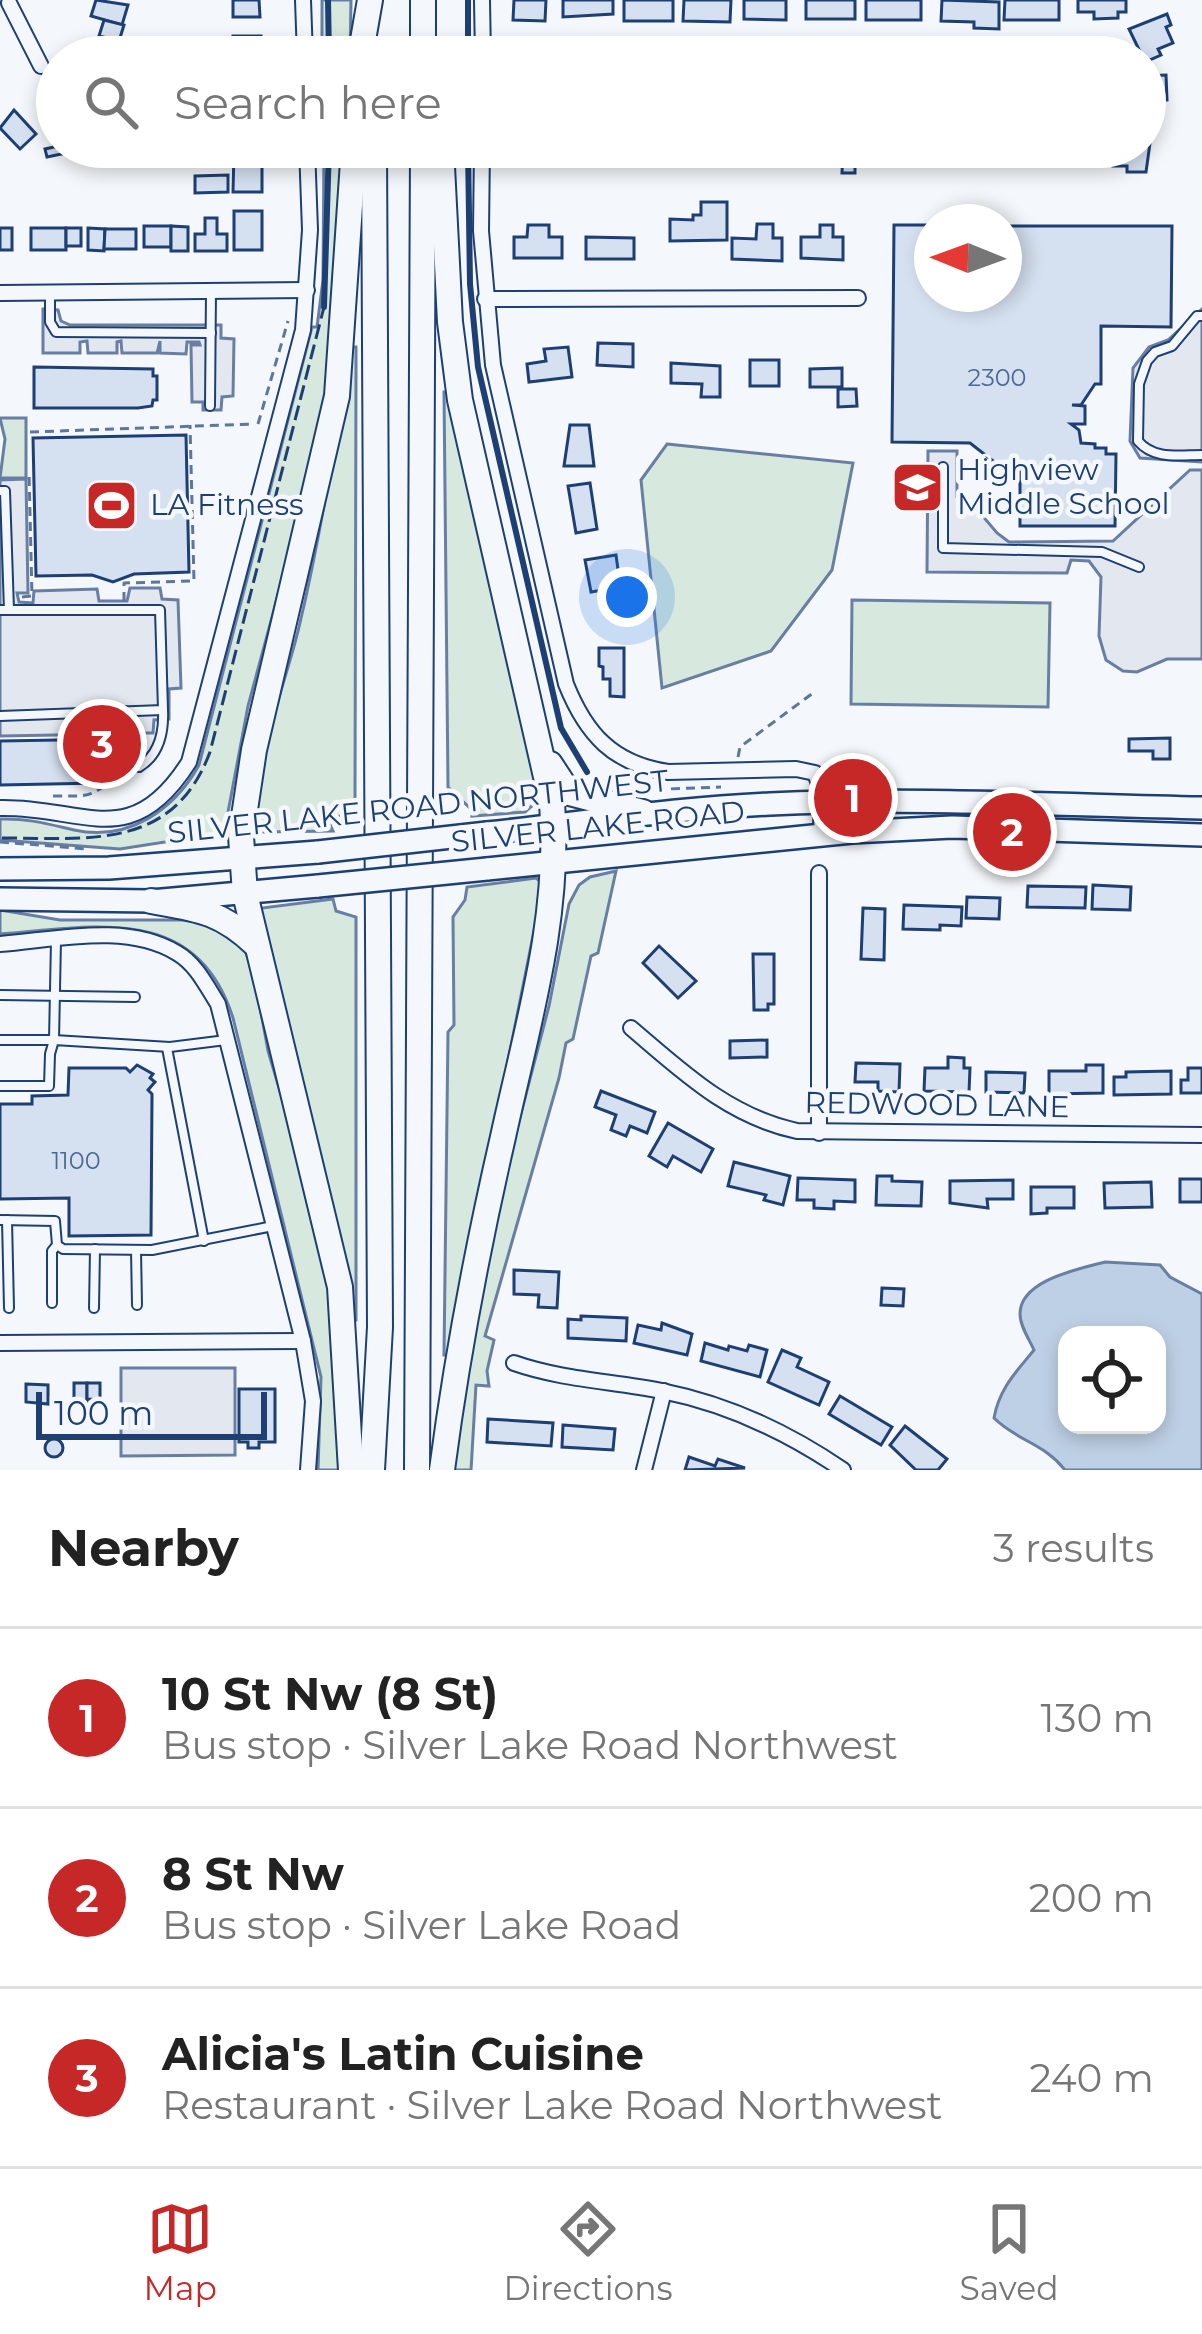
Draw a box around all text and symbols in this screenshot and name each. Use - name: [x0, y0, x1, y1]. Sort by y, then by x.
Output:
- search box: [36, 36, 1166, 168]
- icon: search: [78, 69, 144, 135]
- text: Search here: [174, 75, 442, 130]
- north arrow: [914, 204, 1022, 312]
- house number: 2300: [968, 363, 1026, 392]
- place label: Highview Middle School: [957, 451, 1170, 522]
- school or university icon: Highview Middle School: [890, 459, 946, 515]
- sports icon: LA Fitness: [83, 477, 139, 533]
- place label: LA Fitness: [150, 486, 304, 523]
- your location: [597, 567, 657, 627]
- pin: 3: [63, 699, 141, 789]
- pin: 1: [814, 753, 892, 843]
- street label: SILVER LAKE ROAD NORTHWEST: [166, 763, 670, 851]
- pin: 2: [973, 787, 1051, 877]
- street label: SILVER LAKE ROAD: [449, 794, 747, 860]
- street label: REDWOOD LANE: [804, 1084, 1070, 1125]
- house number: 1100: [51, 1146, 101, 1175]
- map controls: [1058, 1326, 1166, 1434]
- button: locate: [1058, 1326, 1166, 1434]
- scale bar: [36, 1386, 267, 1439]
- text: 100 m: [54, 1393, 153, 1433]
- text: Nearby: [48, 1517, 239, 1579]
- text: 3 results: [993, 1524, 1154, 1572]
- text: 10 St Nw (8 St): [162, 1666, 498, 1721]
- text: 1: [79, 1694, 95, 1742]
- text: 130 m: [1041, 1694, 1154, 1742]
- text: Bus stop · Silver Lake Road Northwest: [162, 1721, 898, 1769]
- text: 8 St Nw: [162, 1846, 344, 1901]
- text: 2: [75, 1874, 99, 1922]
- text: 200 m: [1029, 1874, 1154, 1922]
- text: Bus stop · Silver Lake Road: [162, 1901, 681, 1949]
- text: Alicia's Latin Cuisine: [162, 2026, 644, 2081]
- text: 3: [75, 2054, 99, 2102]
- text: 240 m: [1030, 2054, 1154, 2102]
- text: Restaurant · Silver Lake Road Northwest: [162, 2081, 942, 2129]
- tab: Map: [143, 2196, 217, 2308]
- tab: Directions: [504, 2196, 673, 2308]
- tab: Saved: [959, 2196, 1059, 2308]

